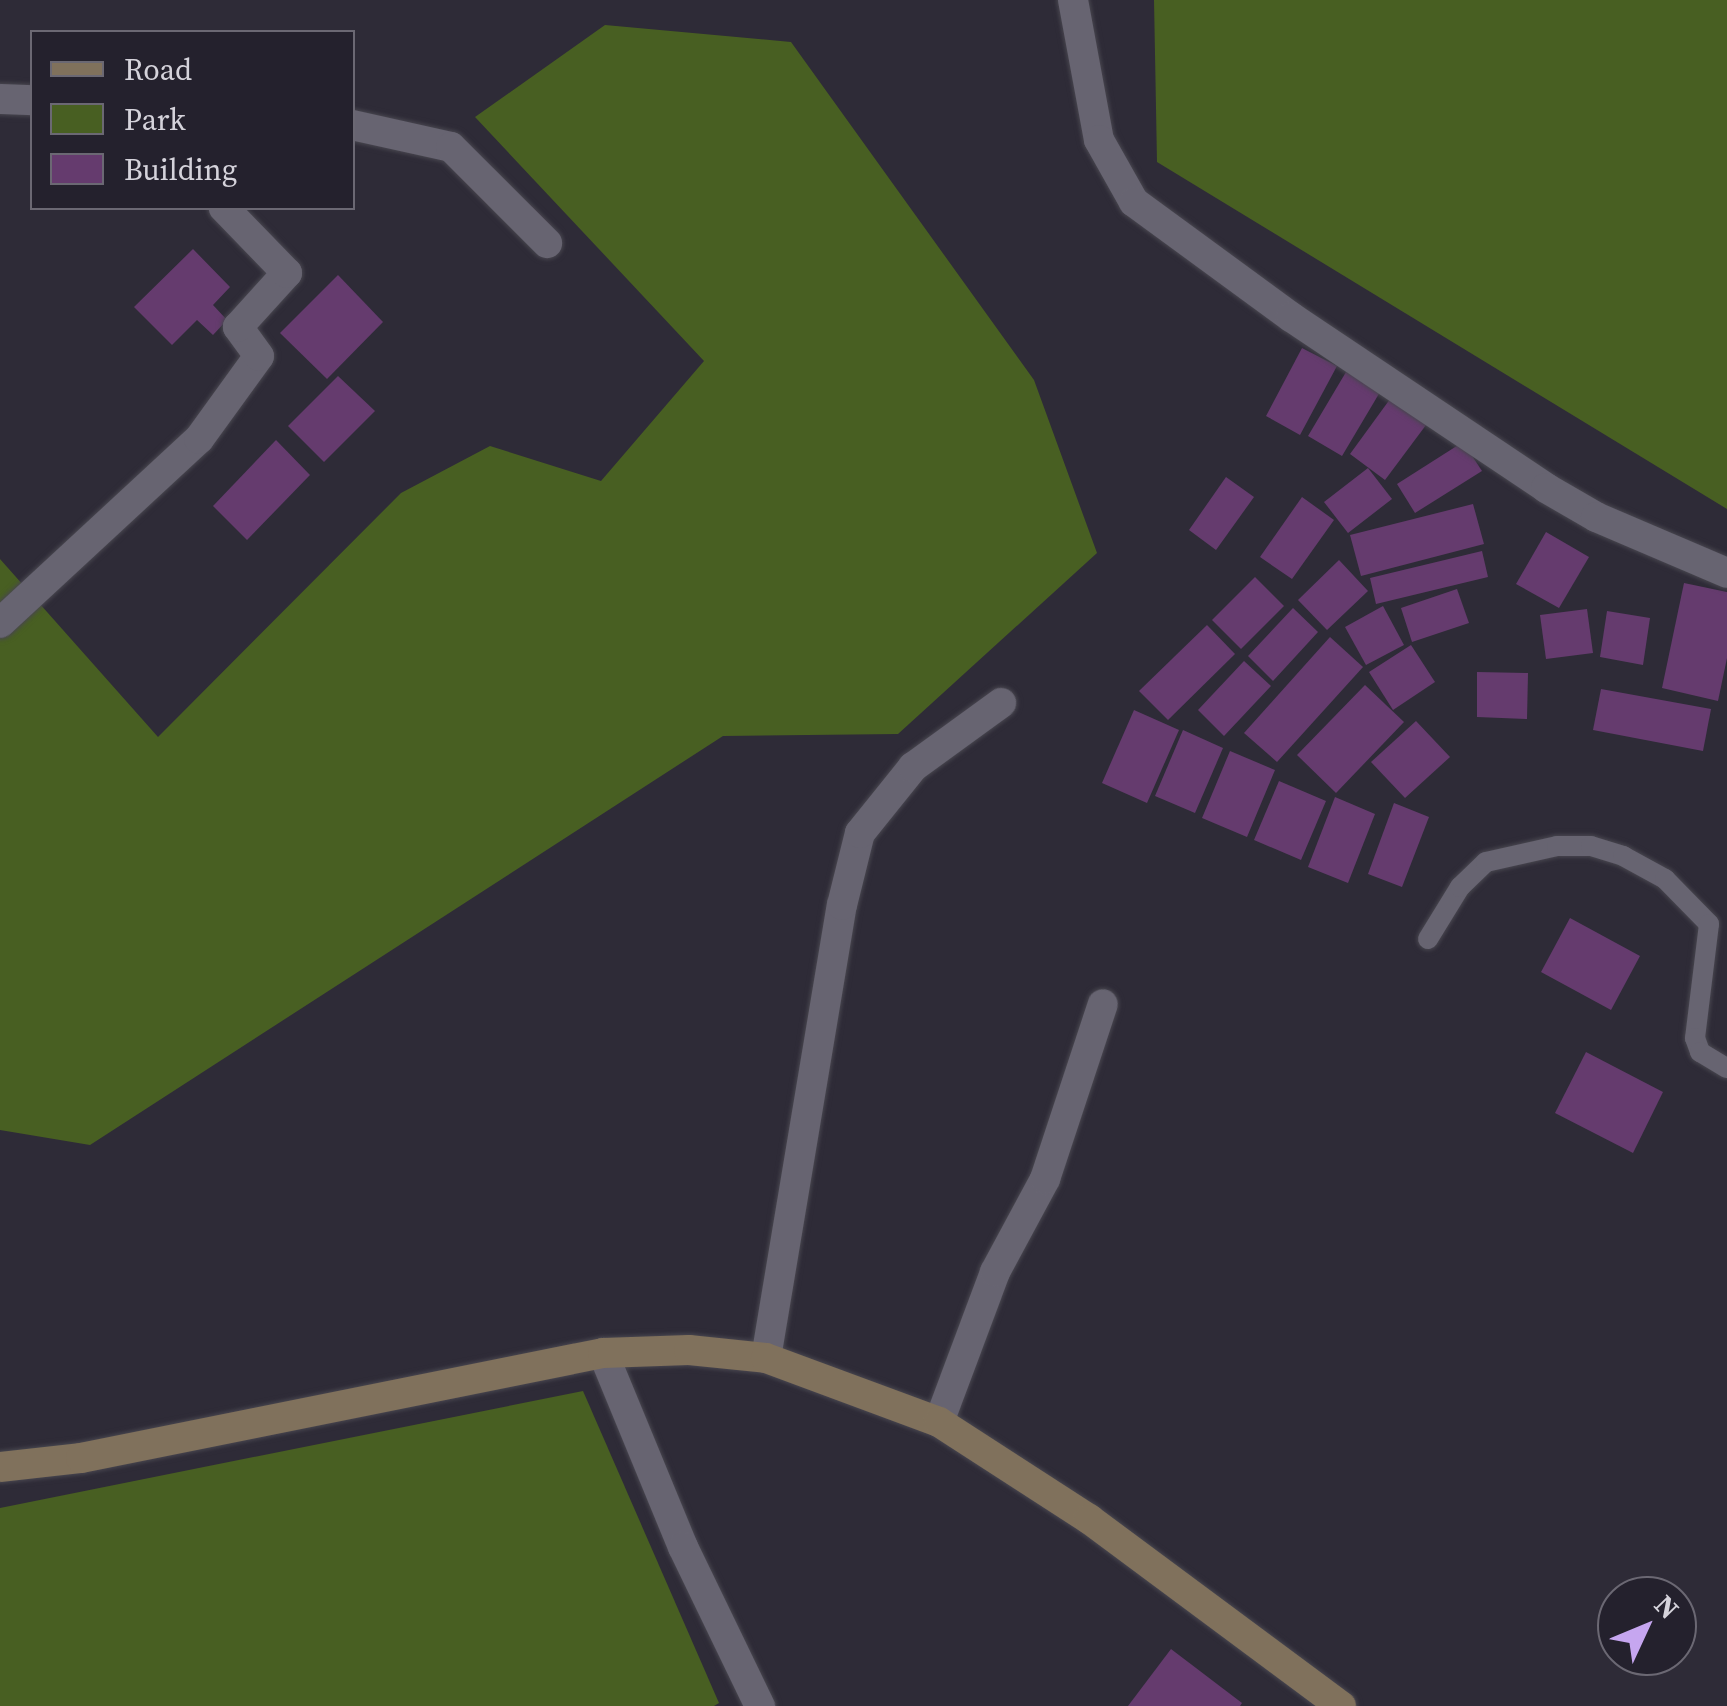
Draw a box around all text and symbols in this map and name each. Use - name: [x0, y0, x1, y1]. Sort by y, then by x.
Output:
- legend: [30, 30, 355, 210]
- text: Road: [124, 49, 192, 90]
- text: Park: [124, 99, 186, 140]
- text: Building: [124, 149, 237, 190]
- north arrow: [1597, 1576, 1697, 1676]
- text: N: [1646, 1586, 1688, 1627]

